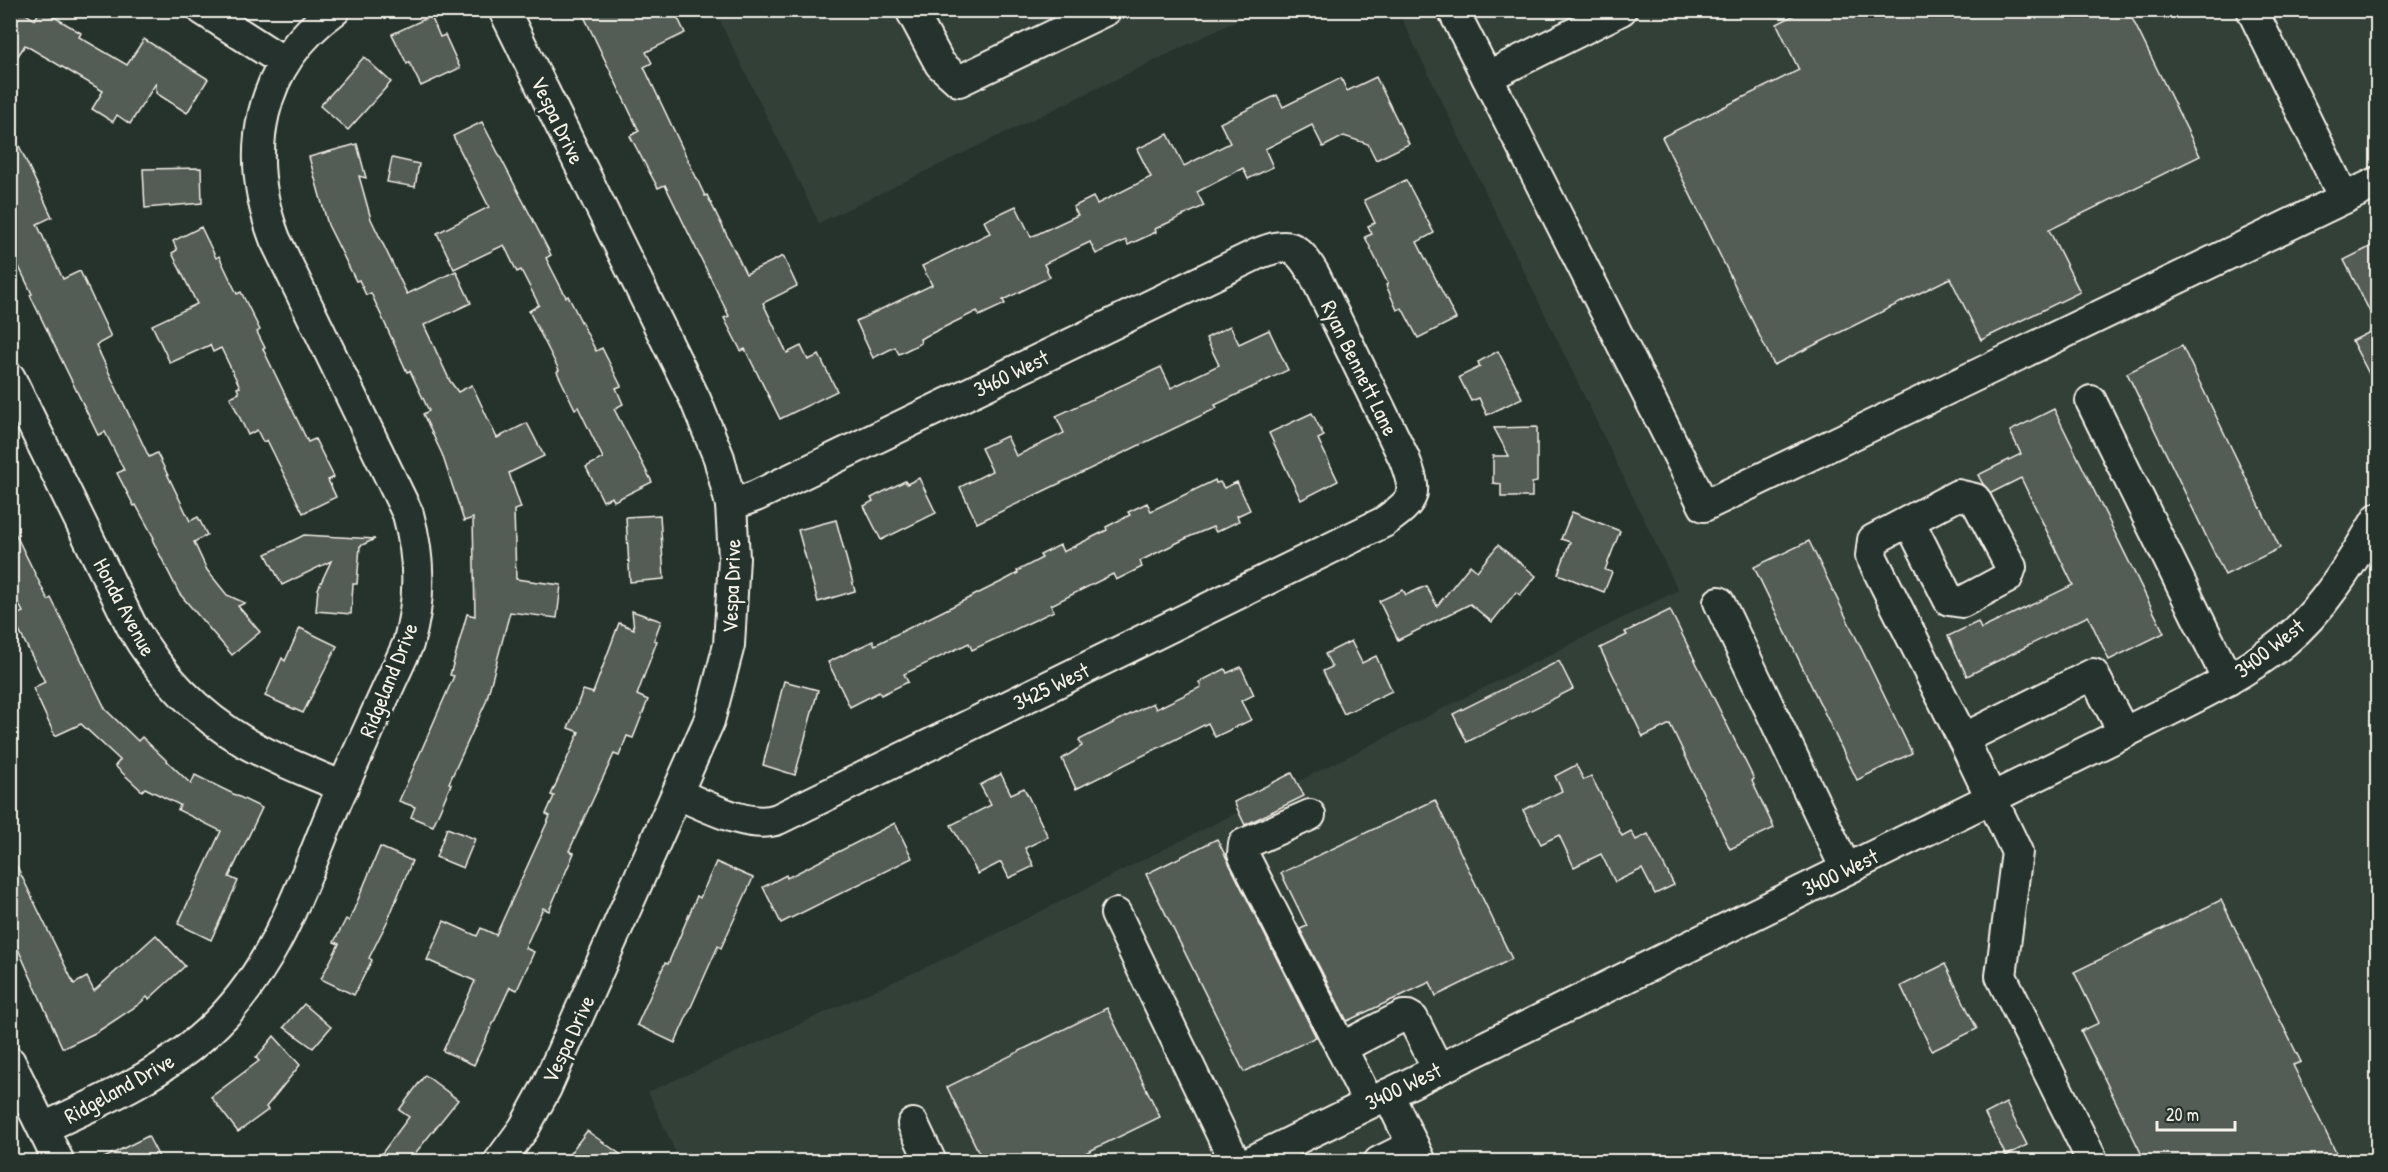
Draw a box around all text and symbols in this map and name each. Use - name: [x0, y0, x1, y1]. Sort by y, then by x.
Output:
- street label: Vespa Drive: [524, 71, 592, 169]
- street label: Ryan Bennett Lane: [1314, 295, 1406, 441]
- street label: 3460 West: [968, 342, 1054, 404]
- street label: Vespa Drive: [714, 538, 748, 634]
- street label: Honda Avenue: [87, 553, 164, 662]
- street label: 3400 West: [2228, 611, 2311, 685]
- street label: Ridgeland Drive: [351, 618, 425, 742]
- street label: 3425 West: [1008, 655, 1094, 717]
- street label: 3400 West: [1797, 841, 1883, 903]
- street label: Vespa Drive: [535, 990, 602, 1088]
- street label: Ridgeland Drive: [59, 1045, 180, 1131]
- street label: 3400 West: [1360, 1055, 1446, 1117]
- scale bar: [2157, 1094, 2235, 1132]
- text: 20 m: [2166, 1102, 2199, 1127]

